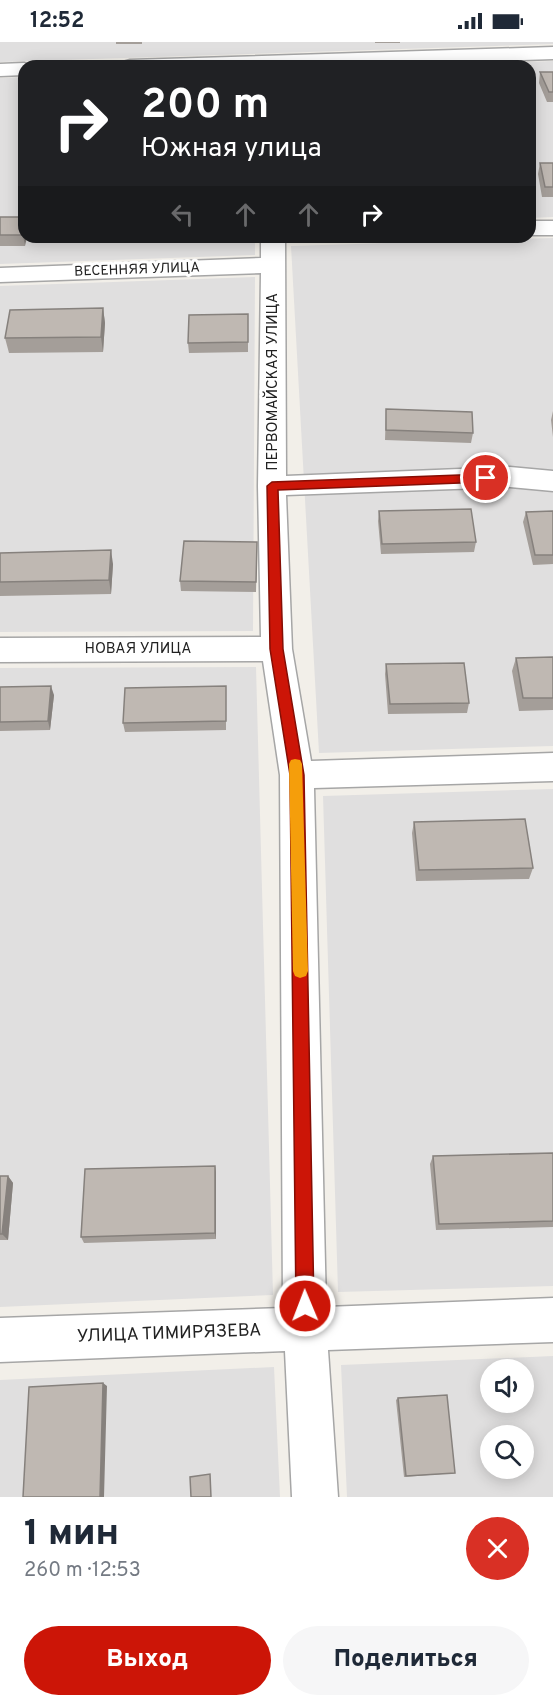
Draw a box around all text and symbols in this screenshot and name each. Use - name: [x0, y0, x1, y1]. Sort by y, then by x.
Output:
- text: 12:52: [30, 8, 85, 35]
- text: 200 m: [141, 80, 269, 133]
- icon: right: [42, 84, 120, 162]
- text: Южная улица: [141, 132, 322, 166]
- icon: left: [166, 198, 199, 231]
- icon: ahead: [229, 198, 262, 231]
- icon: ahead: [292, 198, 325, 231]
- icon: right: [355, 198, 388, 231]
- street label: ВЕСЕННЯЯ УЛИЦА: [74, 259, 200, 281]
- street label: ПЕРВОМАЙСКАЯ УЛИЦА: [262, 293, 283, 471]
- pin: [460, 452, 511, 503]
- icon: arrive: [469, 461, 502, 494]
- street label: НОВАЯ УЛИЦА: [85, 640, 192, 659]
- position arrow: [273, 1274, 337, 1338]
- street label: УЛИЦА ТИМИРЯЗЕВА: [76, 1319, 262, 1349]
- map controls: [480, 1359, 534, 1479]
- button: sound: [480, 1359, 534, 1413]
- button: search: [480, 1425, 534, 1479]
- text: 1 мин: [24, 1512, 119, 1558]
- button: close: [466, 1517, 529, 1580]
- text: 260 m · 12:53: [24, 1558, 141, 1584]
- button: Выход: [24, 1626, 271, 1695]
- button: Поделиться: [283, 1626, 529, 1695]

